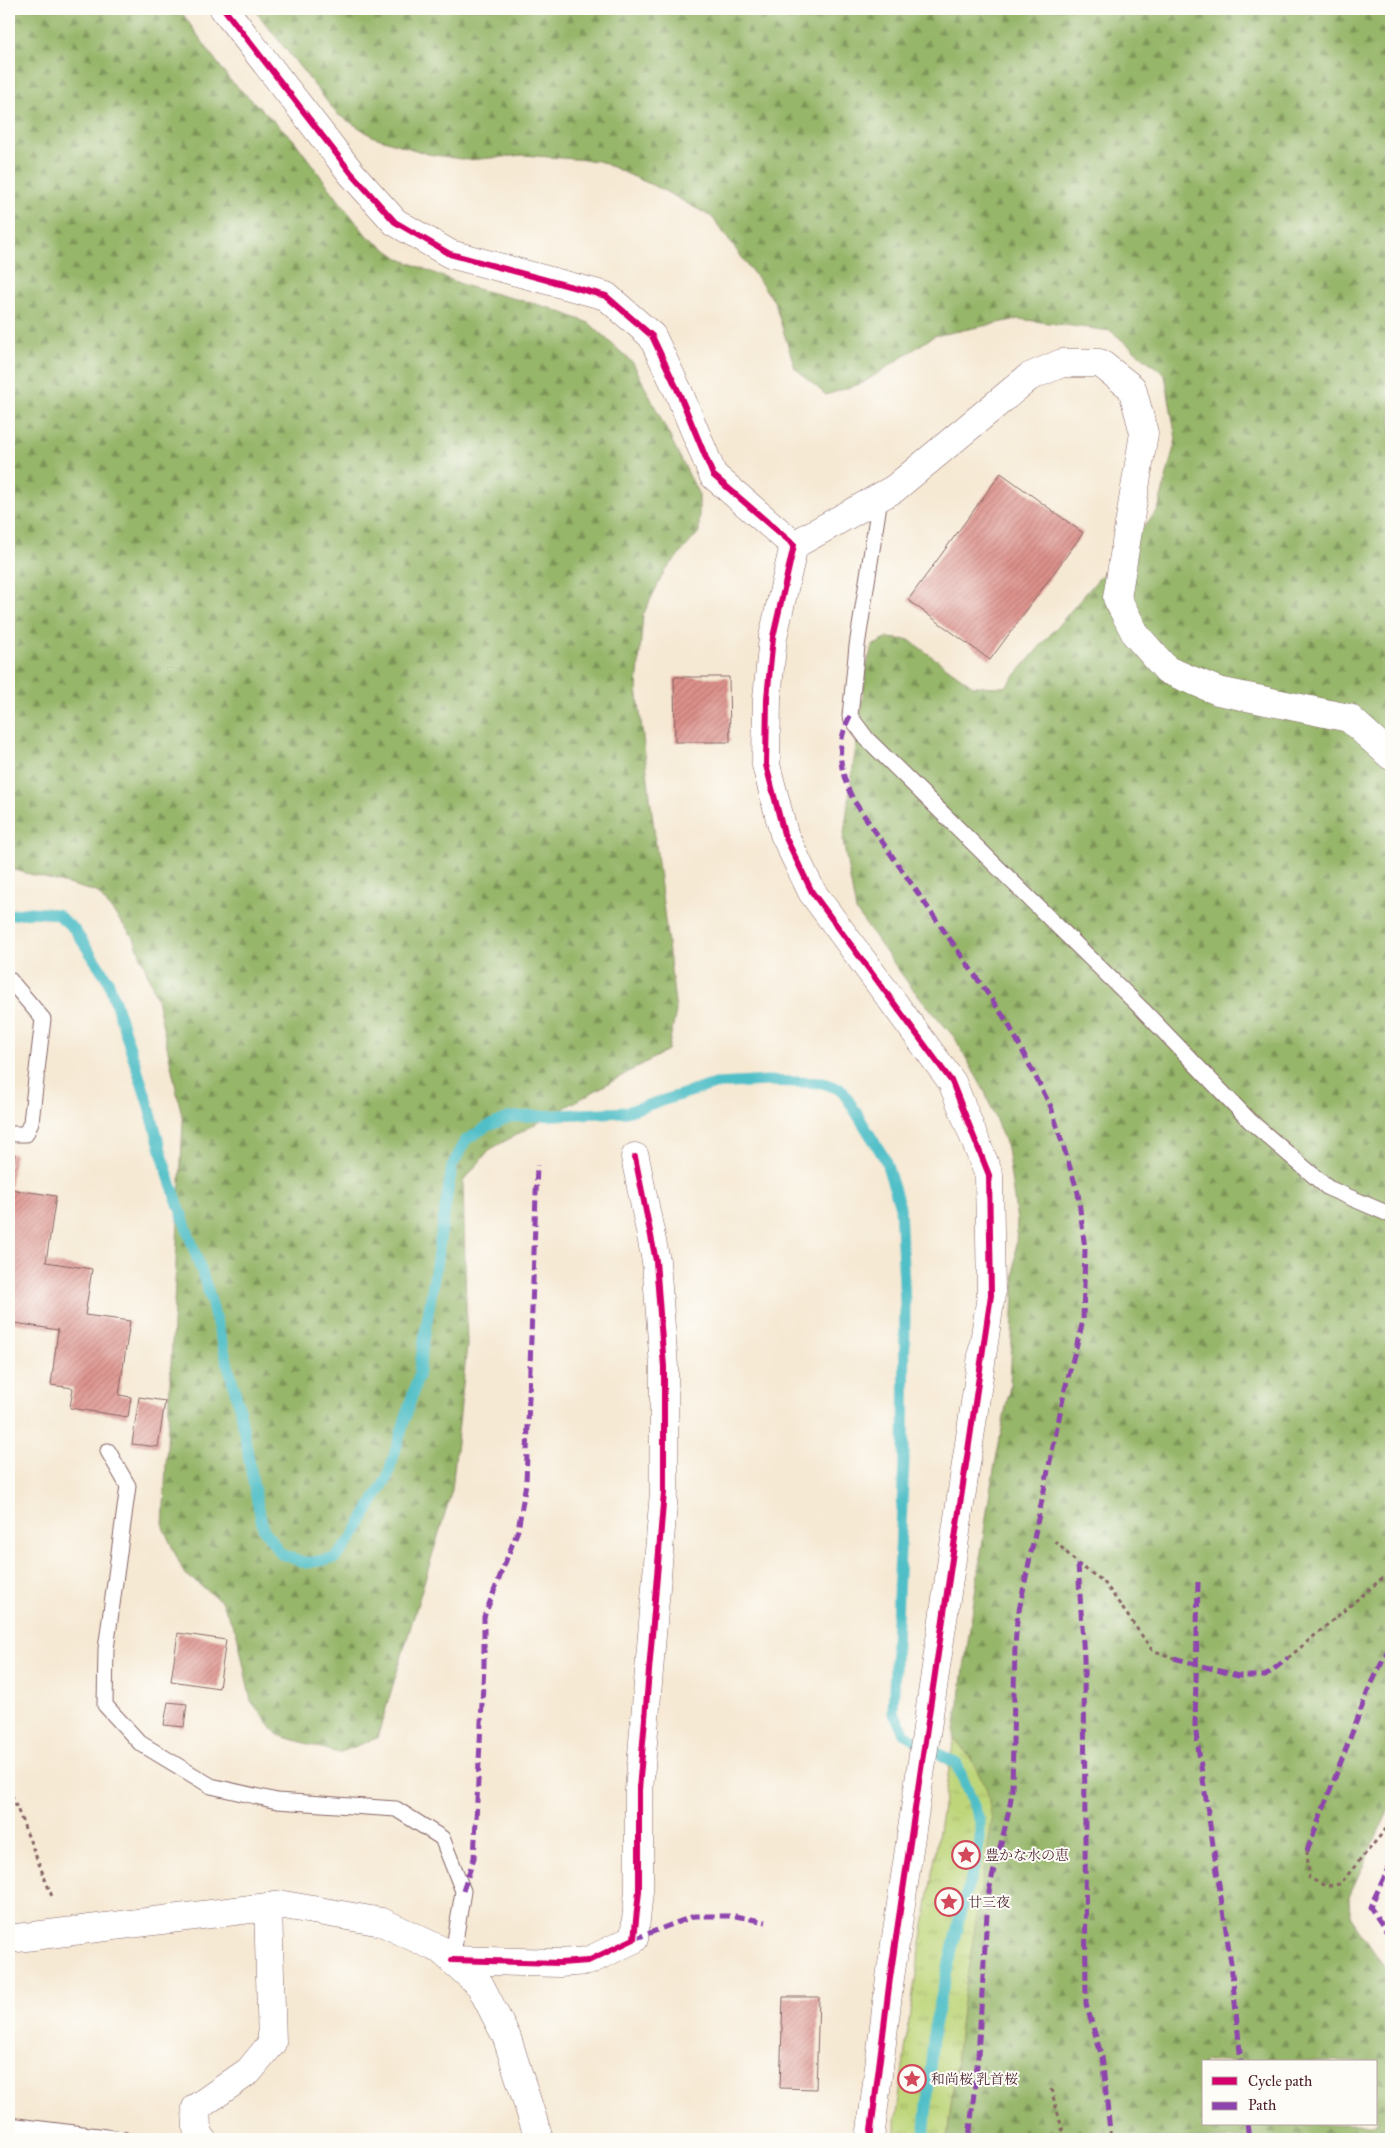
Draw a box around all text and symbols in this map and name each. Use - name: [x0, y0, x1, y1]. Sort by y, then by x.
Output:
- place icon: 豊かな水の恵: [951, 1840, 981, 1870]
- place label: 豊かな水の恵: [985, 1847, 1069, 1864]
- place icon: 廿三夜: [934, 1887, 964, 1917]
- place label: 廿三夜: [968, 1894, 1010, 1911]
- legend: [1202, 2060, 1378, 2126]
- place icon: 和尚桜 乳首桜: [897, 2064, 927, 2094]
- place label: 和尚桜 乳首桜: [931, 2071, 1018, 2088]
- text: Cycle path: [1248, 2072, 1313, 2090]
- text: Path: [1248, 2096, 1277, 2114]

